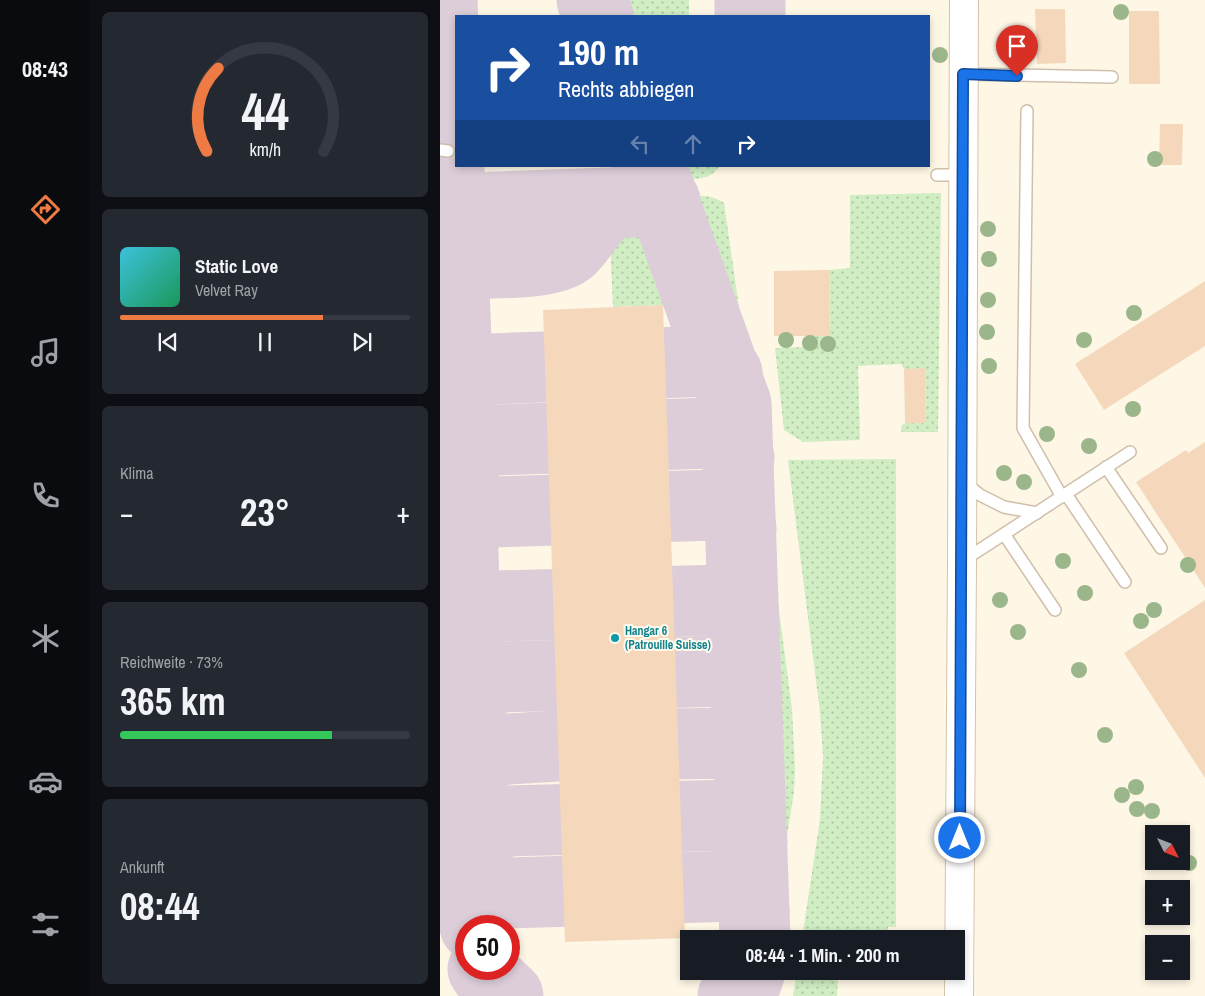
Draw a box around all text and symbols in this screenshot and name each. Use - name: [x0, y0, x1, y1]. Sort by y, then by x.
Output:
- pin: [996, 25, 1038, 76]
- text: 190 m: [558, 29, 639, 76]
- icon: arrive: [1003, 32, 1031, 60]
- icon: right: [475, 35, 540, 100]
- text: 08:43: [22, 54, 68, 84]
- text: Rechts abbiegen: [558, 74, 694, 104]
- text: 44: [241, 76, 289, 146]
- icon: left: [626, 130, 654, 158]
- icon: ahead: [679, 130, 707, 158]
- icon: right: [732, 130, 760, 158]
- text: km/h: [249, 138, 281, 162]
- icon: directions: [28, 192, 63, 227]
- text: Static Love: [195, 253, 278, 279]
- text: Velvet Ray: [195, 279, 258, 301]
- icon: previous: [154, 328, 182, 356]
- icon: pause: [251, 328, 279, 356]
- icon: next: [348, 328, 376, 356]
- icon: music: [28, 335, 63, 370]
- text: Klima: [120, 462, 154, 484]
- icon: phone: [28, 478, 63, 513]
- text: 23°: [240, 487, 290, 538]
- text: −: [120, 494, 133, 532]
- text: +: [397, 494, 410, 532]
- icon: climate: [28, 621, 63, 656]
- place label: Hangar 6 (Patrouille Suisse): [625, 623, 711, 653]
- marker: Hangar 6 (Patrouille Suisse): [609, 632, 621, 644]
- text: Reichweite · 73%: [120, 651, 223, 673]
- text: 365 km: [120, 676, 226, 727]
- icon: car: [28, 764, 63, 799]
- position arrow: [933, 811, 985, 863]
- north arrow: [1145, 825, 1190, 870]
- map controls: [1145, 825, 1190, 980]
- text: Ankunft: [120, 856, 165, 878]
- button: +: [1145, 880, 1190, 925]
- text: 08:44: [120, 881, 200, 932]
- icon: filters: [28, 907, 63, 942]
- speed limit sign: 50: [455, 915, 520, 980]
- button: −: [1145, 935, 1190, 980]
- text: 08:44 · 1 Min. · 200 m: [745, 942, 900, 968]

